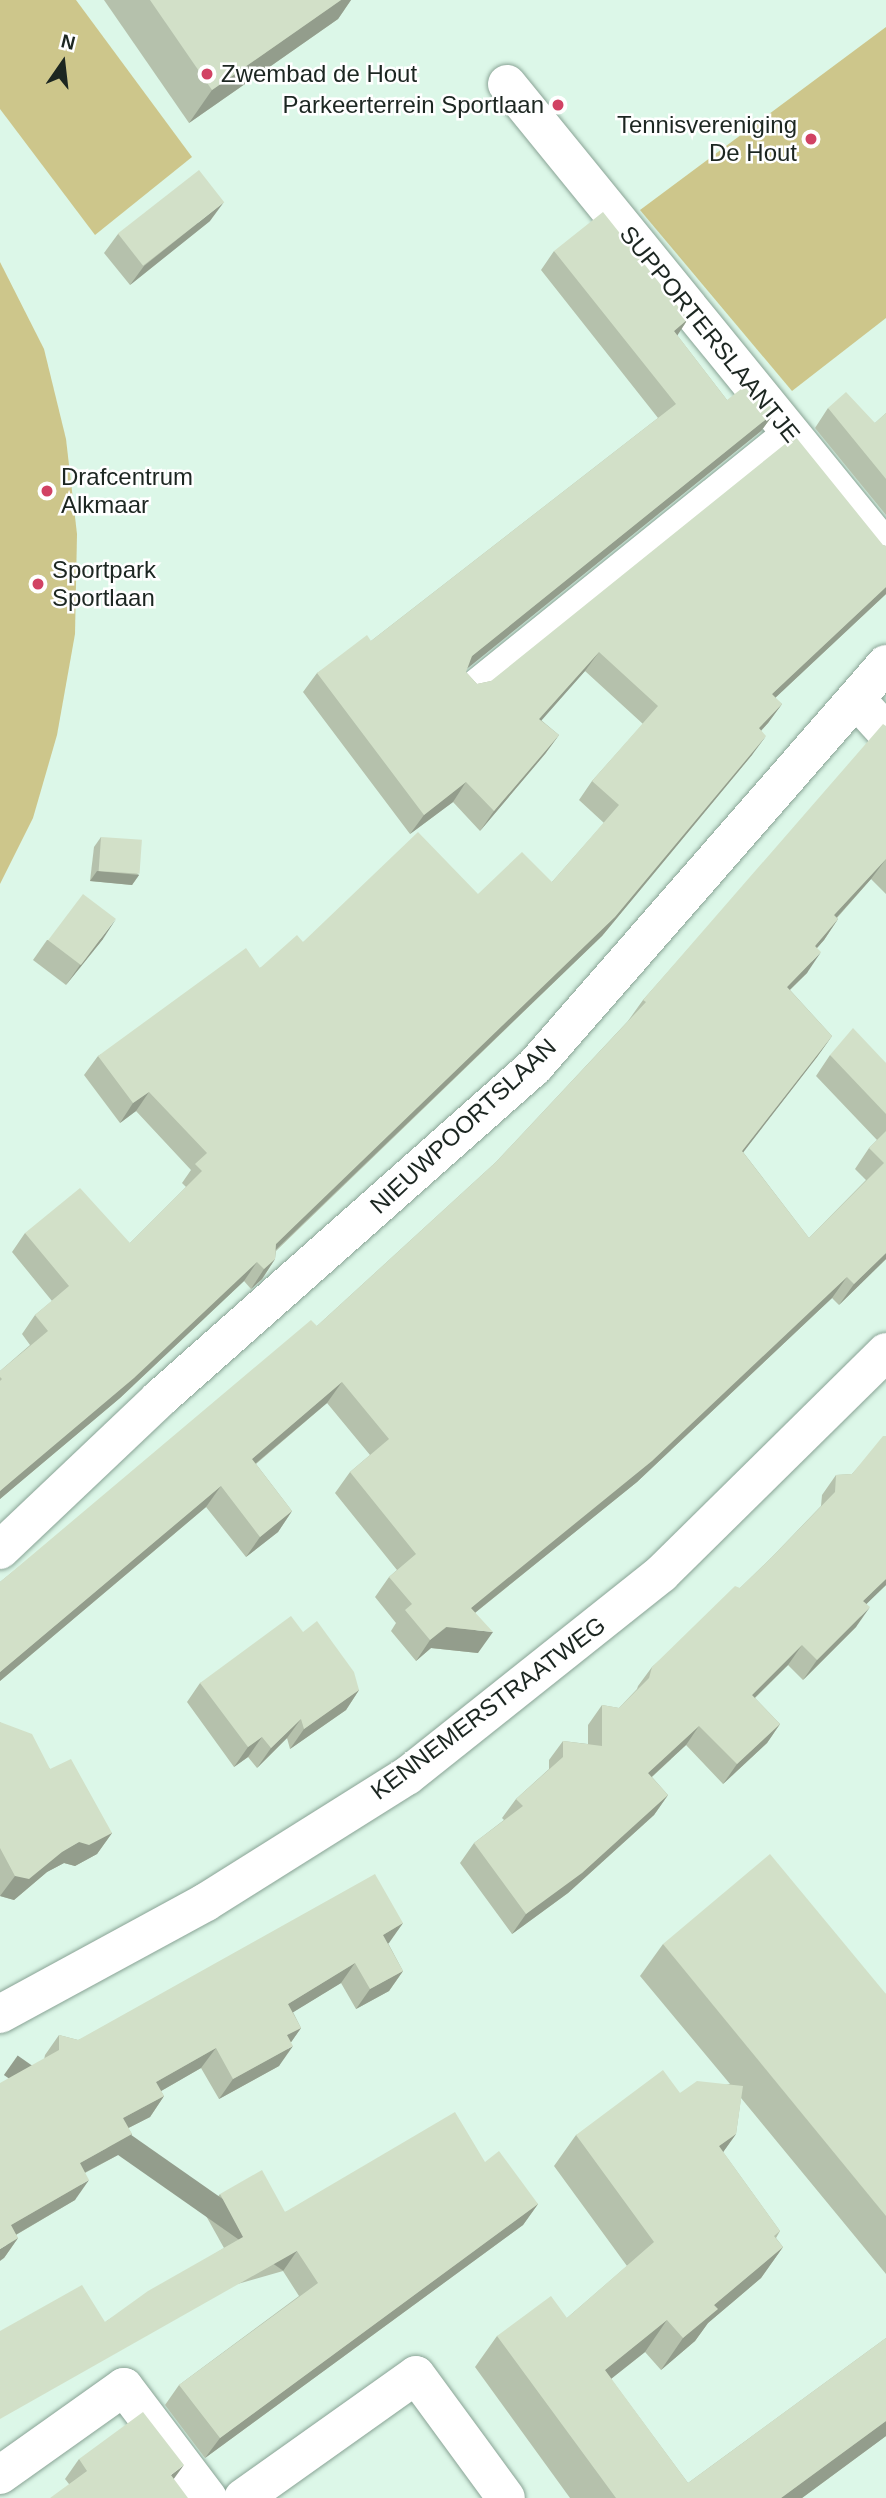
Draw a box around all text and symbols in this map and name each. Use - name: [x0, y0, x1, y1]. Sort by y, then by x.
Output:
- north arrow: [28, 28, 98, 98]
- text: N: [59, 30, 77, 54]
- place label: Zwembad de Hout: [221, 60, 417, 88]
- marker: Zwembad de Hout: [199, 66, 215, 82]
- place label: Parkeerterrein Sportlaan: [283, 91, 544, 119]
- marker: Parkeerterrein Sportlaan: [550, 97, 566, 113]
- place label: Tennisvereniging De Hout: [617, 111, 797, 167]
- marker: Tennisvereniging De Hout: [803, 131, 819, 147]
- street label: SUPPORTERSLAANTJE: [614, 220, 806, 448]
- place label: Drafcentrum Alkmaar: [61, 463, 193, 519]
- marker: Drafcentrum Alkmaar: [39, 483, 55, 499]
- place label: Sportpark Sportlaan: [52, 556, 156, 612]
- marker: Sportpark Sportlaan: [30, 576, 46, 592]
- street label: NIEUWPOORTSLAAN: [364, 1032, 562, 1220]
- street label: KENNEMERSTRAATWEG: [365, 1610, 611, 1806]

